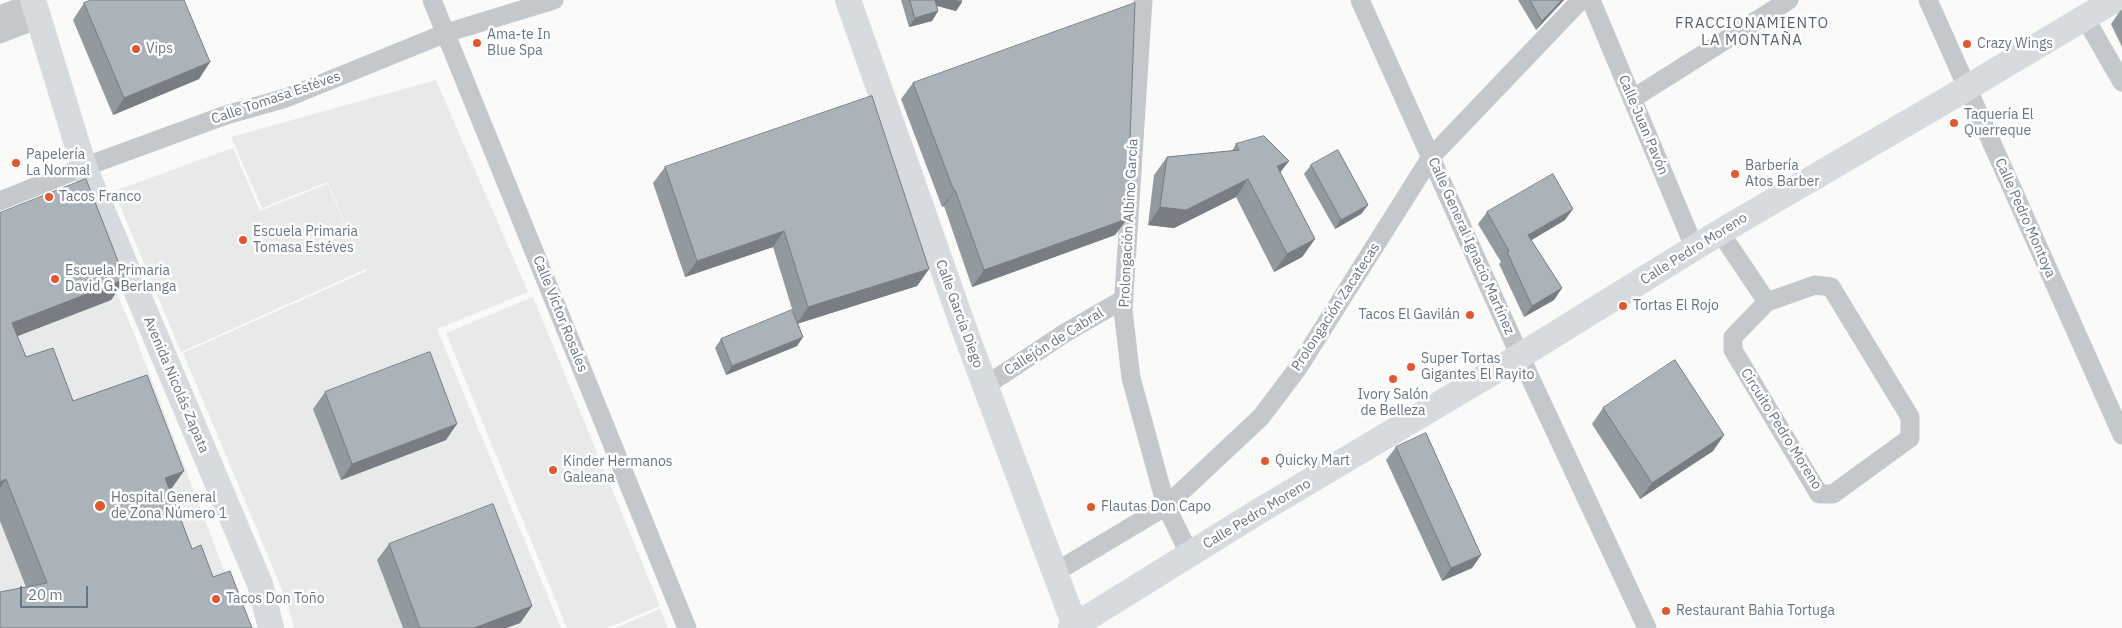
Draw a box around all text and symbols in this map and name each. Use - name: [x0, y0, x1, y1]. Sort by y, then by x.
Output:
- district label: FRACCIONAMIENTO LA MONTAÑA: [1673, 15, 1831, 50]
- place label: Ama-te In Blue Spa: [487, 27, 551, 59]
- place label: Crazy Wings: [1977, 36, 2053, 52]
- marker: Ama-te In Blue Spa: [471, 37, 483, 49]
- marker: Crazy Wings: [1961, 38, 1973, 50]
- place label: Vips: [146, 41, 173, 57]
- marker: Vips: [130, 43, 142, 55]
- street label: Calle Tomasa Estéves: [209, 68, 343, 128]
- street label: Calle Juan Pavón: [1614, 73, 1672, 177]
- place label: Taquería El Querreque: [1964, 107, 2034, 140]
- marker: Taquería El Querreque: [1948, 117, 1960, 129]
- street label: Prolongación Albino García: [1116, 138, 1142, 308]
- place label: Papelería La Normal: [26, 147, 90, 180]
- street label: Calle General Ignacio Martínez: [1424, 155, 1518, 337]
- street label: Calle Pedro Montoya: [1991, 156, 2059, 280]
- marker: Papelería La Normal: [10, 157, 22, 169]
- place label: Barbería Atos Barber: [1745, 158, 1819, 190]
- marker: Barbería Atos Barber: [1729, 168, 1741, 180]
- place label: Tacos Franco: [59, 189, 141, 205]
- marker: Tacos Franco: [43, 191, 55, 203]
- street label: Calle Pedro Moreno: [1638, 209, 1750, 289]
- place label: Escuela Primaria Tomasa Estéves: [253, 224, 358, 256]
- marker: Escuela Primaria Tomasa Estéves: [237, 234, 249, 246]
- street label: Prolongación Zacatecas: [1288, 240, 1384, 374]
- street label: Calle Víctor Rosales: [529, 253, 591, 375]
- street label: Calle García Diego: [932, 258, 986, 370]
- place label: Escuela Primaria David G. Berlanga: [65, 263, 176, 296]
- marker: Escuela Primaria David G. Berlanga: [49, 273, 61, 285]
- place label: Tortas El Rojo: [1633, 298, 1719, 314]
- marker: Tortas El Rojo: [1617, 300, 1629, 312]
- street label: Callejón de Cabral: [1001, 305, 1107, 379]
- place label: Tacos El Gavilán: [1359, 307, 1460, 323]
- marker: Tacos El Gavilán: [1464, 309, 1476, 321]
- street label: Avenida Nicolás Zapata: [140, 314, 212, 456]
- place label: Super Tortas Gigantes El Rayito: [1421, 351, 1534, 384]
- marker: Super Tortas Gigantes El Rayito: [1405, 361, 1417, 373]
- street label: Circuito Pedro Moreno: [1737, 365, 1825, 493]
- marker: Ivory Salón de Belleza: [1387, 373, 1399, 385]
- place label: Ivory Salón de Belleza: [1358, 387, 1428, 420]
- place label: Quicky Mart: [1275, 453, 1350, 469]
- place label: Kinder Hermanos Galeana: [563, 454, 673, 487]
- marker: Quicky Mart: [1259, 455, 1271, 467]
- marker: Kinder Hermanos Galeana: [547, 464, 559, 476]
- street label: Calle Pedro Moreno: [1200, 475, 1314, 553]
- place label: Hospital General de Zona Número 1: [111, 490, 227, 522]
- marker: Hospital General de Zona Número 1: [93, 499, 107, 513]
- place label: Flautas Don Capo: [1101, 499, 1211, 515]
- marker: Flautas Don Capo: [1085, 501, 1097, 513]
- scale bar: [22, 576, 90, 608]
- text: 20 m: [28, 585, 63, 604]
- place label: Tacos Don Toño: [226, 591, 325, 607]
- marker: Tacos Don Toño: [210, 593, 222, 605]
- place label: Restaurant Bahia Tortuga: [1676, 603, 1835, 619]
- marker: Restaurant Bahia Tortuga: [1660, 605, 1672, 617]

